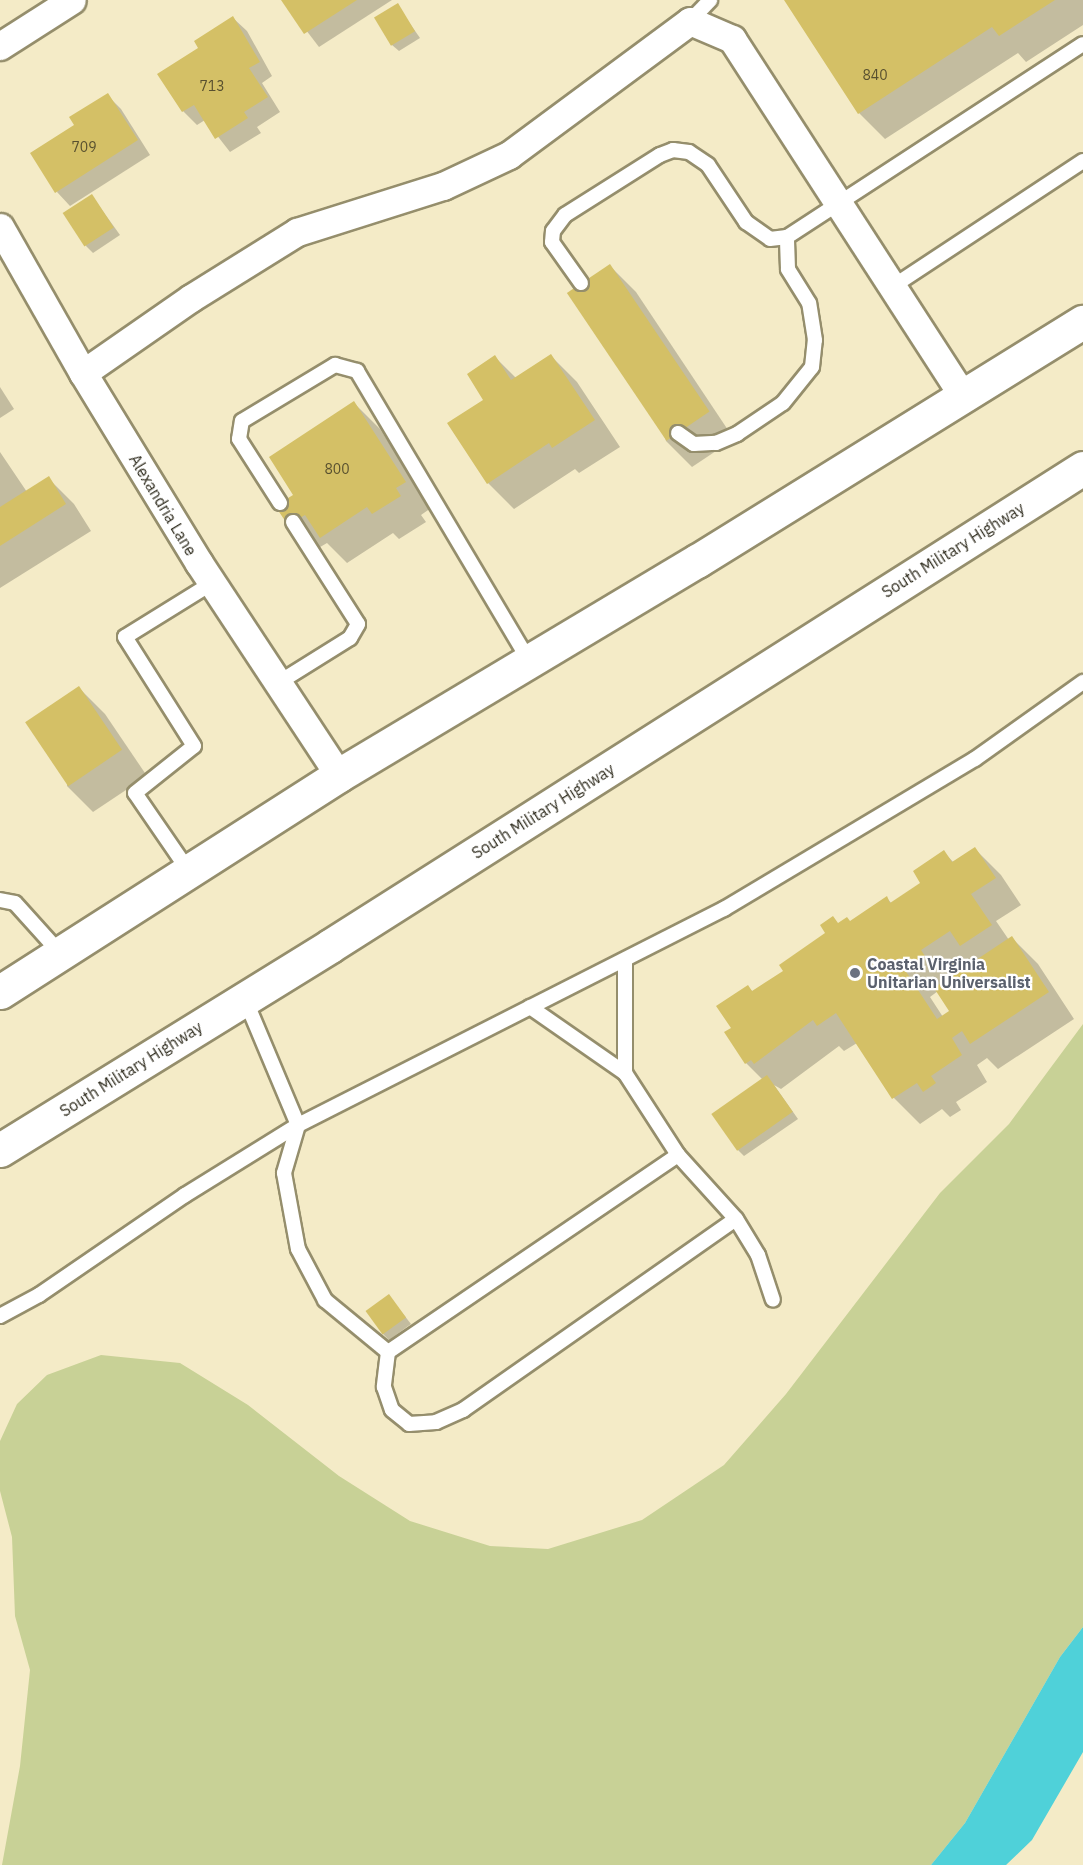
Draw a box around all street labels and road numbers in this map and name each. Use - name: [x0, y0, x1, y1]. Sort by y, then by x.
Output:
- street label: Alexandria Lane: [125, 451, 201, 559]
- street label: South Military Highway: [878, 498, 1028, 602]
- street label: South Military Highway: [468, 759, 618, 863]
- street label: South Military Highway: [56, 1017, 206, 1121]

